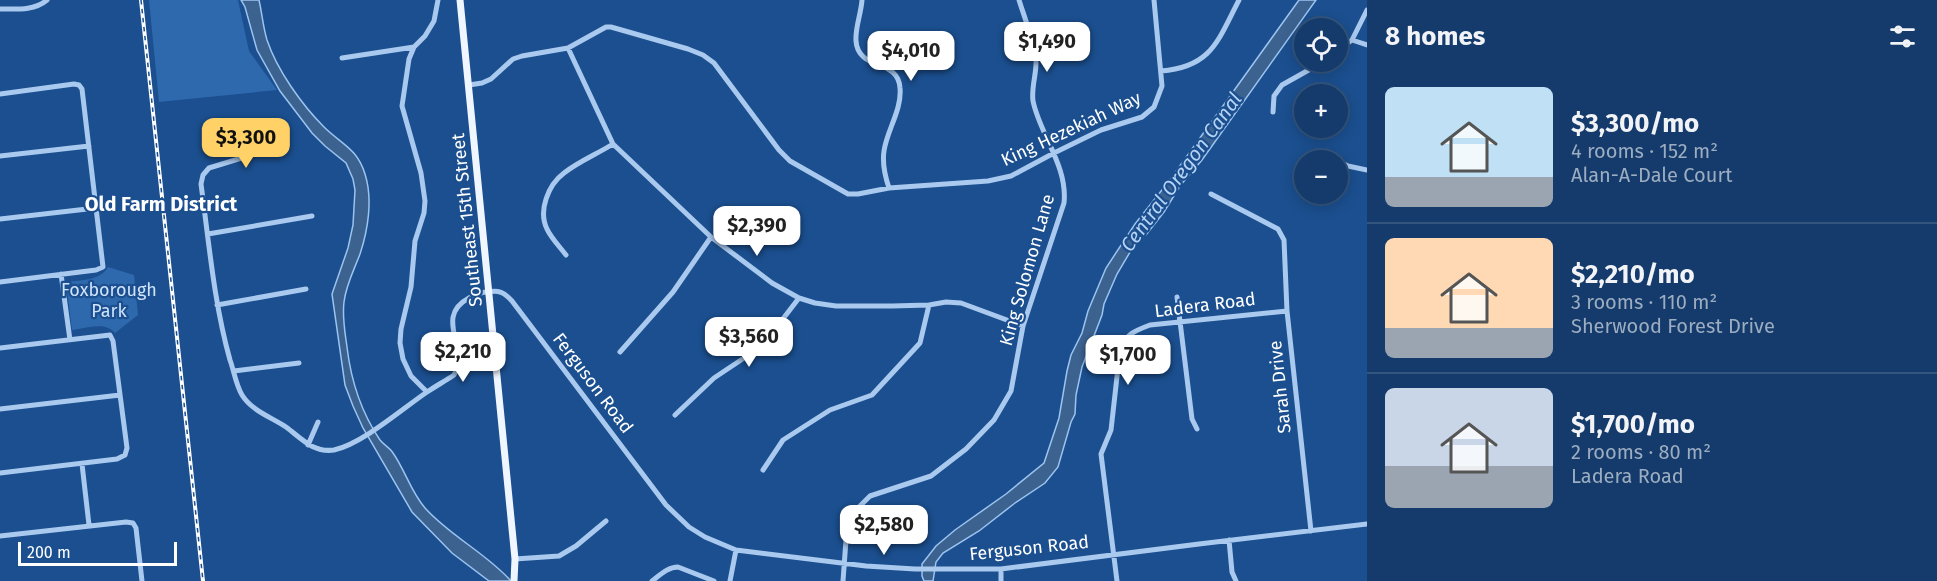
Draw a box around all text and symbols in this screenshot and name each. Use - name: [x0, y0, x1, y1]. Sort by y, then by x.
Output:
- map controls: [1294, 18, 1348, 204]
- button: locate: [1294, 18, 1348, 72]
- icon: filters: [1886, 20, 1919, 53]
- text: 8 homes: [1385, 21, 1485, 52]
- pin: $1,490: [998, 22, 1096, 73]
- text: $1,490: [1018, 29, 1076, 53]
- pin: $4,010: [862, 31, 960, 82]
- text: $4,010: [881, 38, 941, 62]
- button: +: [1294, 84, 1348, 138]
- street label: King Hezekiah Way: [998, 87, 1145, 171]
- water label: Central Oregon Canal: [1115, 88, 1247, 256]
- text: $3,300/mo: [1571, 108, 1699, 139]
- icon: home: [1433, 111, 1505, 183]
- pin: $3,300: [197, 118, 295, 169]
- text: $3,300: [216, 125, 276, 149]
- street label: Southeast 15th Street: [447, 132, 487, 308]
- text: 4 rooms · 152 m²: [1571, 139, 1718, 163]
- button: −: [1294, 150, 1348, 204]
- text: Alan-A-Dale Court: [1571, 163, 1732, 187]
- district label: Old Farm District: [85, 192, 238, 216]
- street label: King Solomon Lane: [995, 192, 1059, 348]
- pin: $2,390: [708, 206, 806, 257]
- text: $2,390: [727, 213, 787, 237]
- text: $2,210/mo: [1571, 259, 1695, 290]
- icon: home: [1433, 262, 1505, 334]
- park label: Foxborough Park: [61, 279, 157, 322]
- street label: Ladera Road: [1153, 288, 1257, 322]
- text: 3 rooms · 110 m²: [1571, 290, 1717, 314]
- text: Sherwood Forest Drive: [1571, 314, 1775, 338]
- pin: $3,560: [700, 317, 798, 368]
- text: $3,560: [719, 324, 779, 348]
- street label: Ferguson Road: [548, 328, 638, 438]
- pin: $2,210: [414, 332, 512, 383]
- pin: $1,700: [1079, 335, 1177, 386]
- text: $2,210: [435, 339, 491, 363]
- street label: Sarah Drive: [1264, 339, 1296, 435]
- text: $1,700: [1100, 342, 1156, 366]
- text: $1,700/mo: [1571, 409, 1695, 440]
- icon: home: [1433, 412, 1505, 484]
- text: 2 rooms · 80 m²: [1571, 440, 1711, 464]
- text: Ladera Road: [1571, 464, 1684, 488]
- pin: $2,580: [835, 505, 933, 556]
- text: $2,580: [854, 512, 914, 536]
- street label: Ferguson Road: [968, 531, 1090, 565]
- scale bar: [18, 539, 177, 566]
- text: 200 m: [27, 543, 71, 562]

